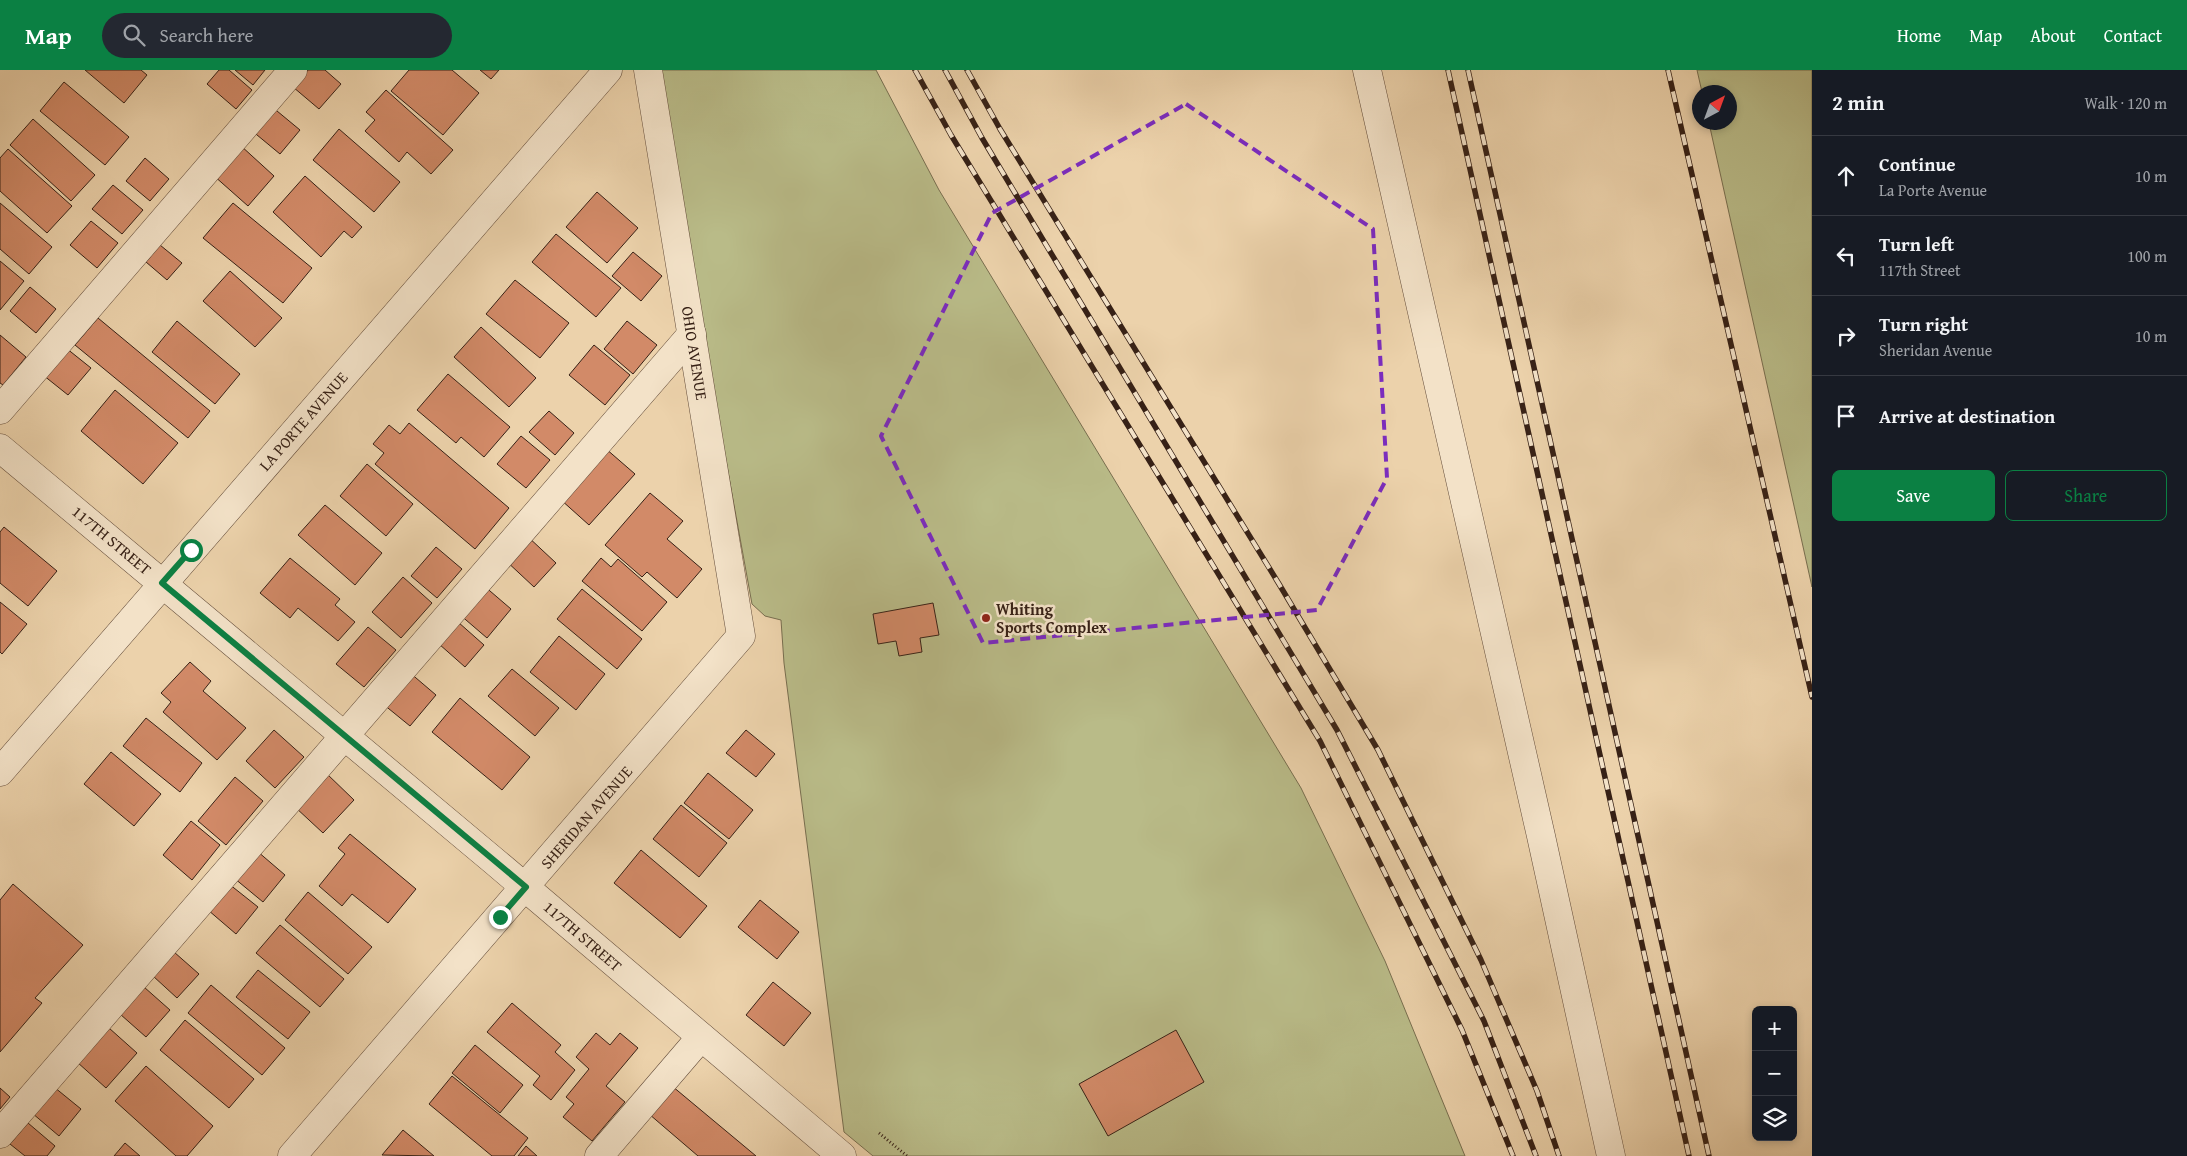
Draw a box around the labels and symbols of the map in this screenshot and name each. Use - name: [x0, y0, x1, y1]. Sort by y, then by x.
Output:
- north arrow: [1692, 85, 1737, 130]
- street label: OHIO AVENUE: [676, 304, 714, 402]
- street label: LA PORTE AVENUE: [253, 366, 353, 476]
- street label: 117TH STREET: [67, 500, 157, 581]
- route start: [180, 539, 203, 562]
- place label: Whiting Sports Complex: [996, 597, 1108, 639]
- marker: Whiting Sports Complex: [980, 612, 992, 624]
- street label: SHERIDAN AVENUE: [534, 760, 638, 874]
- street label: 117TH STREET: [538, 895, 628, 977]
- route end: [489, 906, 512, 929]

